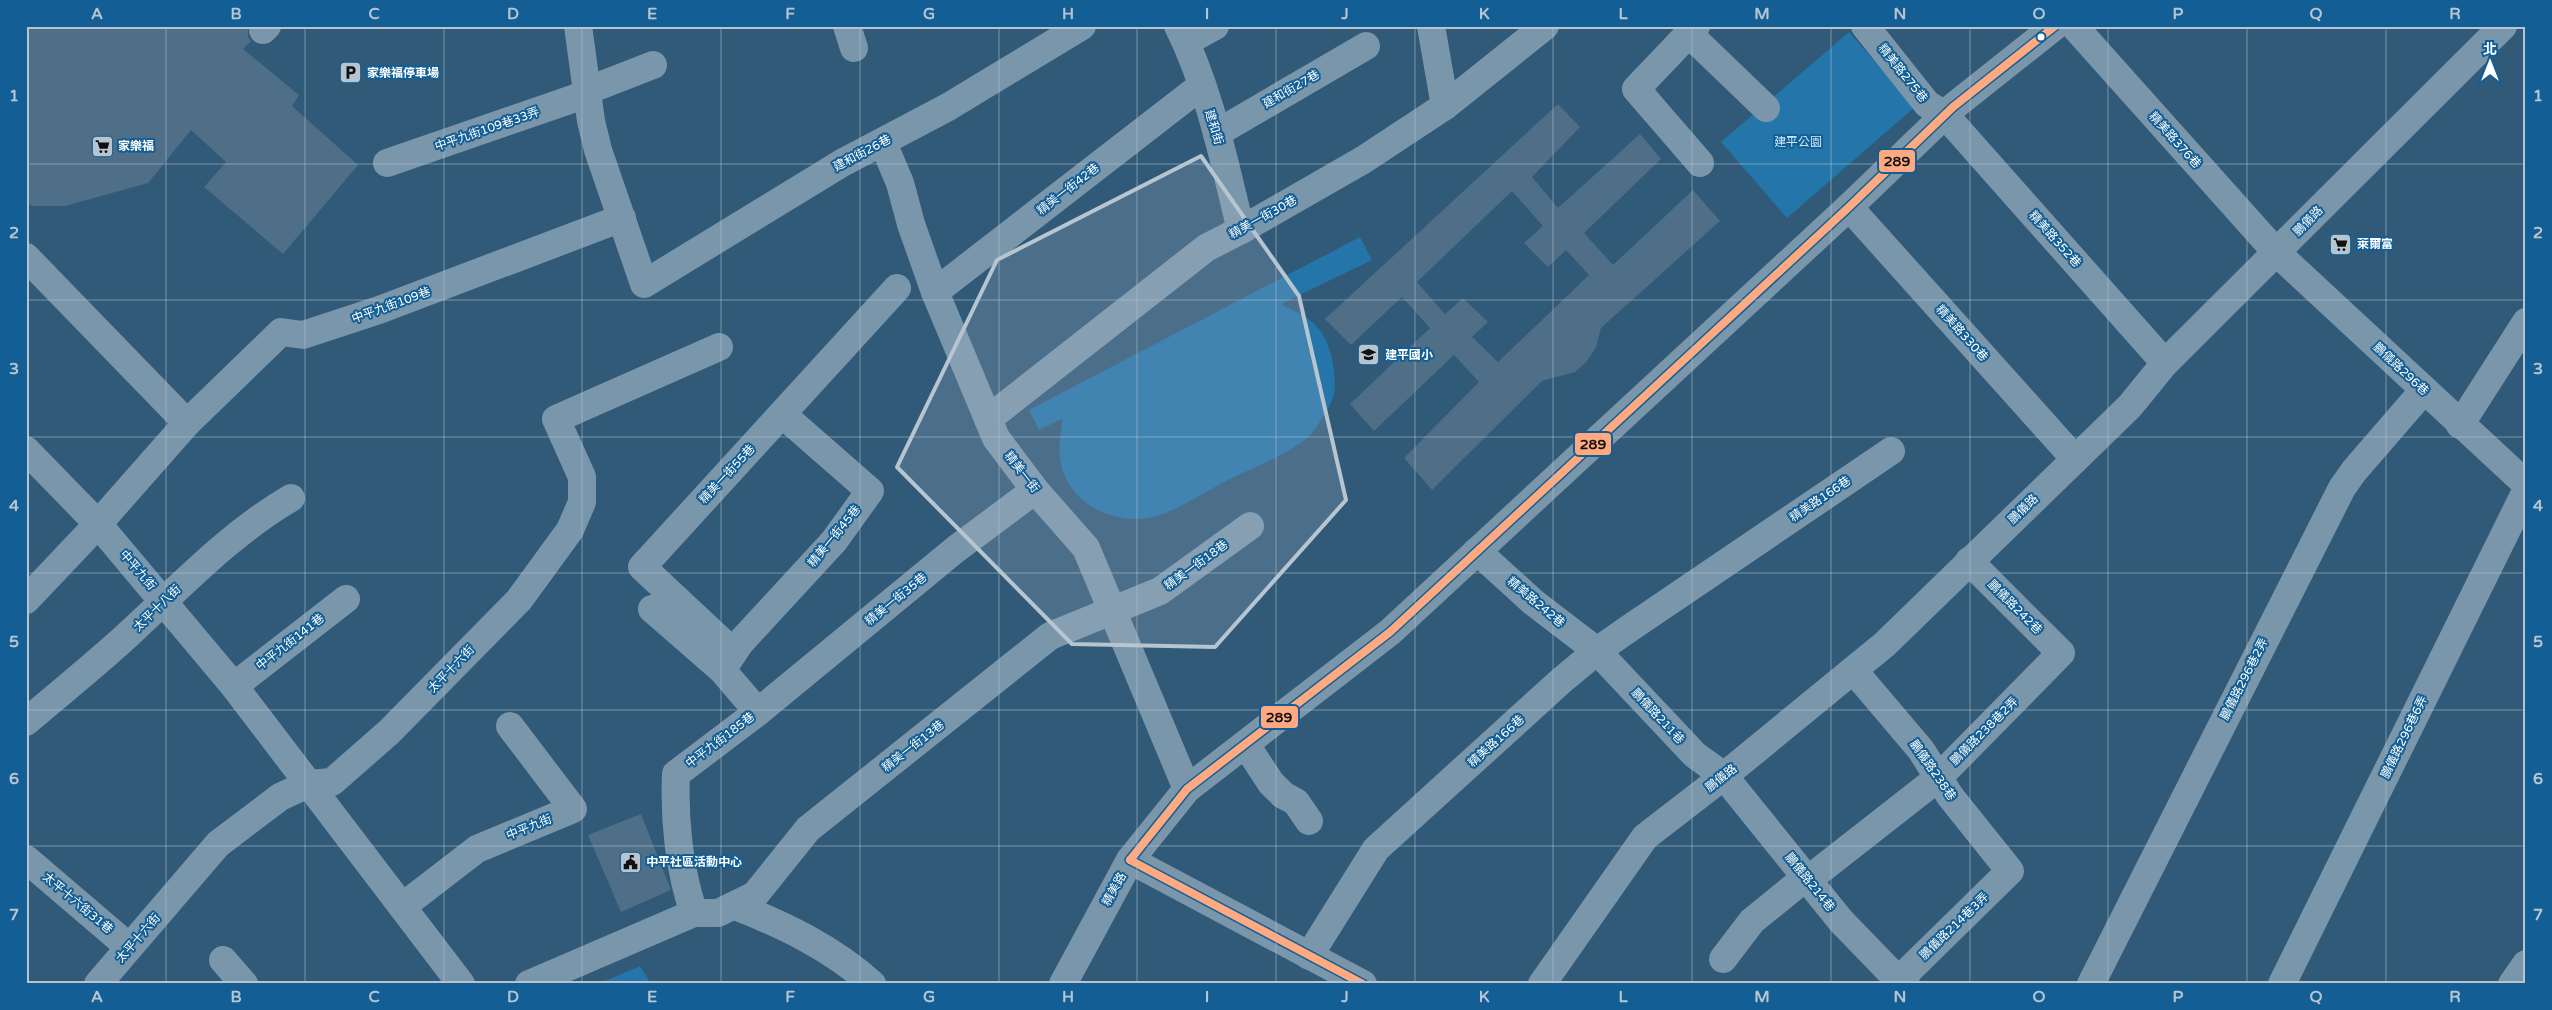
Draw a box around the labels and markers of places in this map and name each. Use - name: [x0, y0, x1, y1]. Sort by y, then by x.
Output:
- unlabelled marker: [2036, 32, 2046, 42]
- parking icon: 家樂福停車場: [339, 61, 363, 85]
- place label: 家樂福停車場: [367, 66, 439, 80]
- supermarket icon: 家樂福: [90, 134, 114, 158]
- place label: 家樂福: [118, 139, 154, 153]
- supermarket icon: 萊爾富: [2329, 232, 2353, 256]
- place label: 萊爾富: [2357, 237, 2393, 251]
- school or university icon: 建平國小: [1357, 343, 1381, 367]
- place label: 建平國小: [1385, 348, 1433, 362]
- public building icon: 中平社區活動中心: [618, 850, 642, 874]
- place label: 中平社區活動中心: [646, 855, 742, 869]

